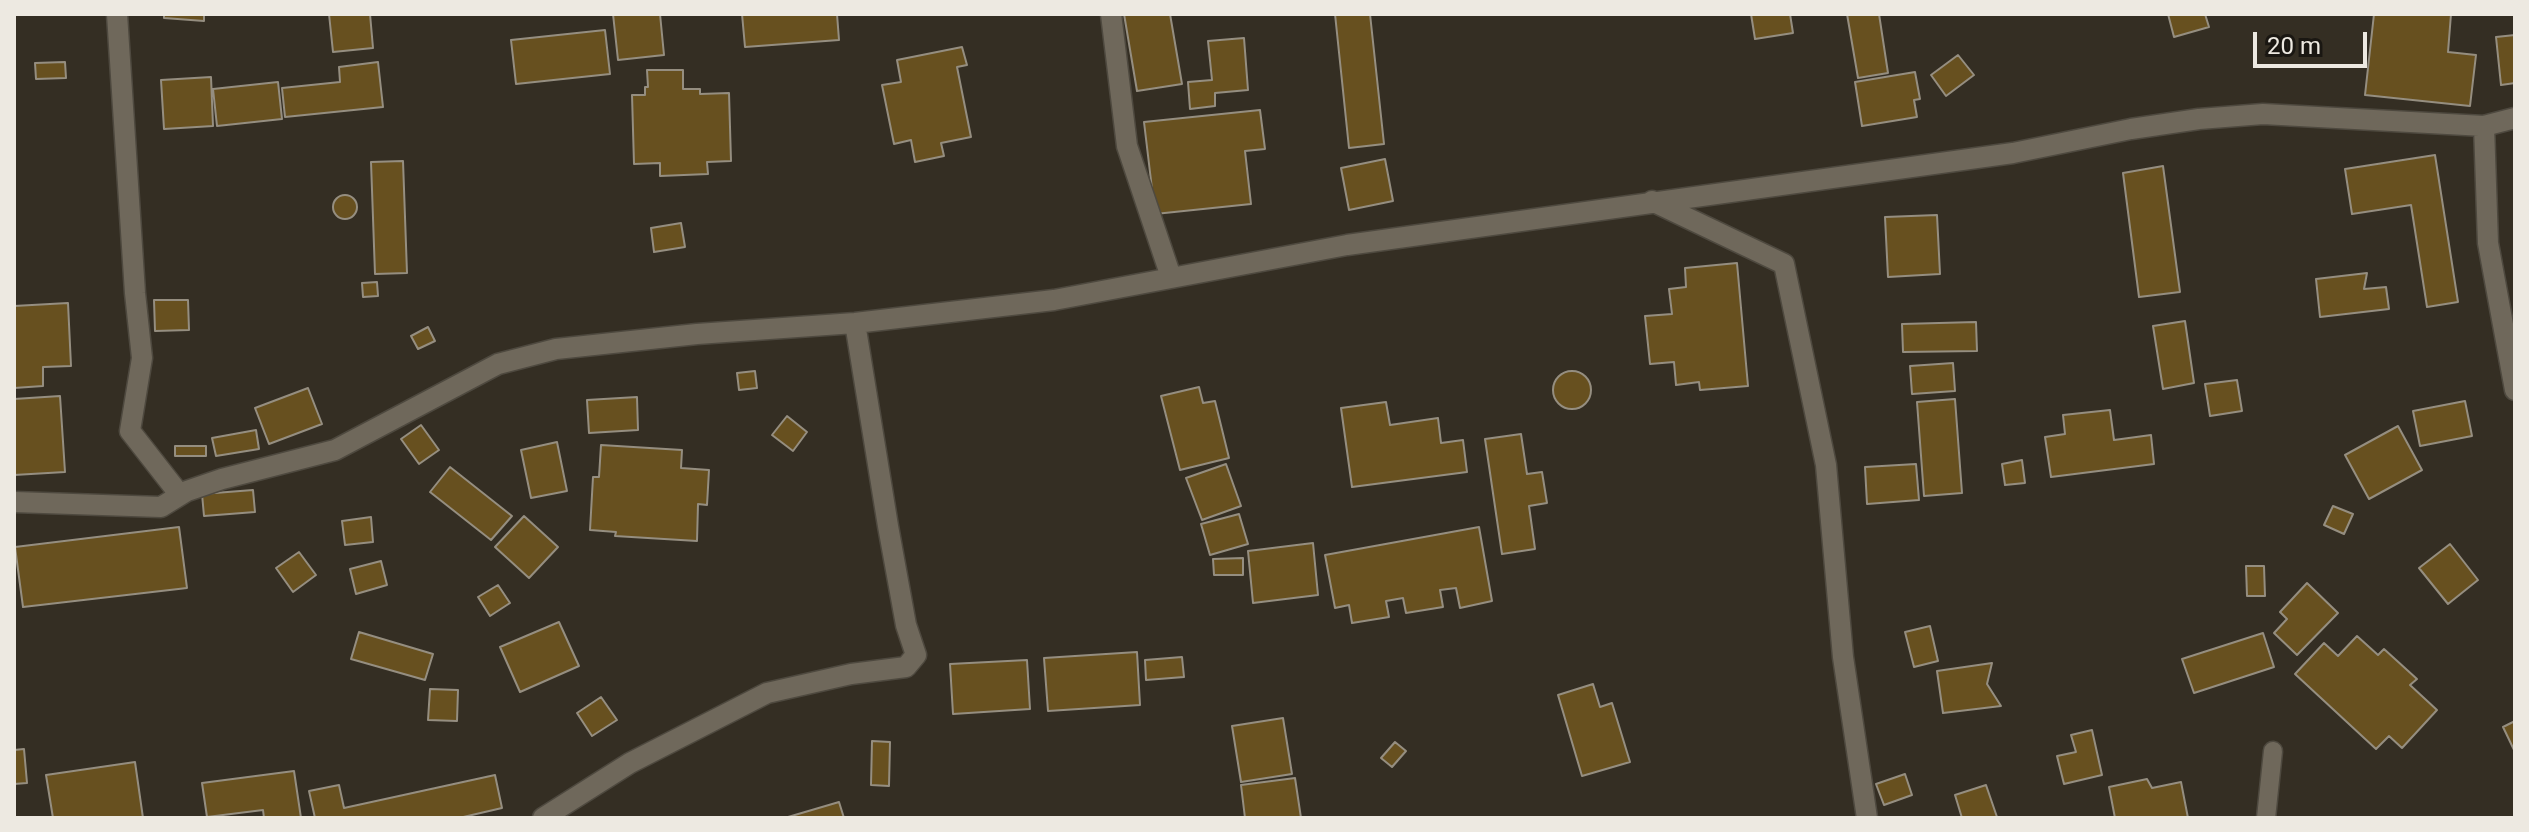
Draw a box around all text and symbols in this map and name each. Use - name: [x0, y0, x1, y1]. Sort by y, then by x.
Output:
- scale bar: [2257, 16, 2371, 66]
- text: 20 m: [2267, 32, 2321, 60]

